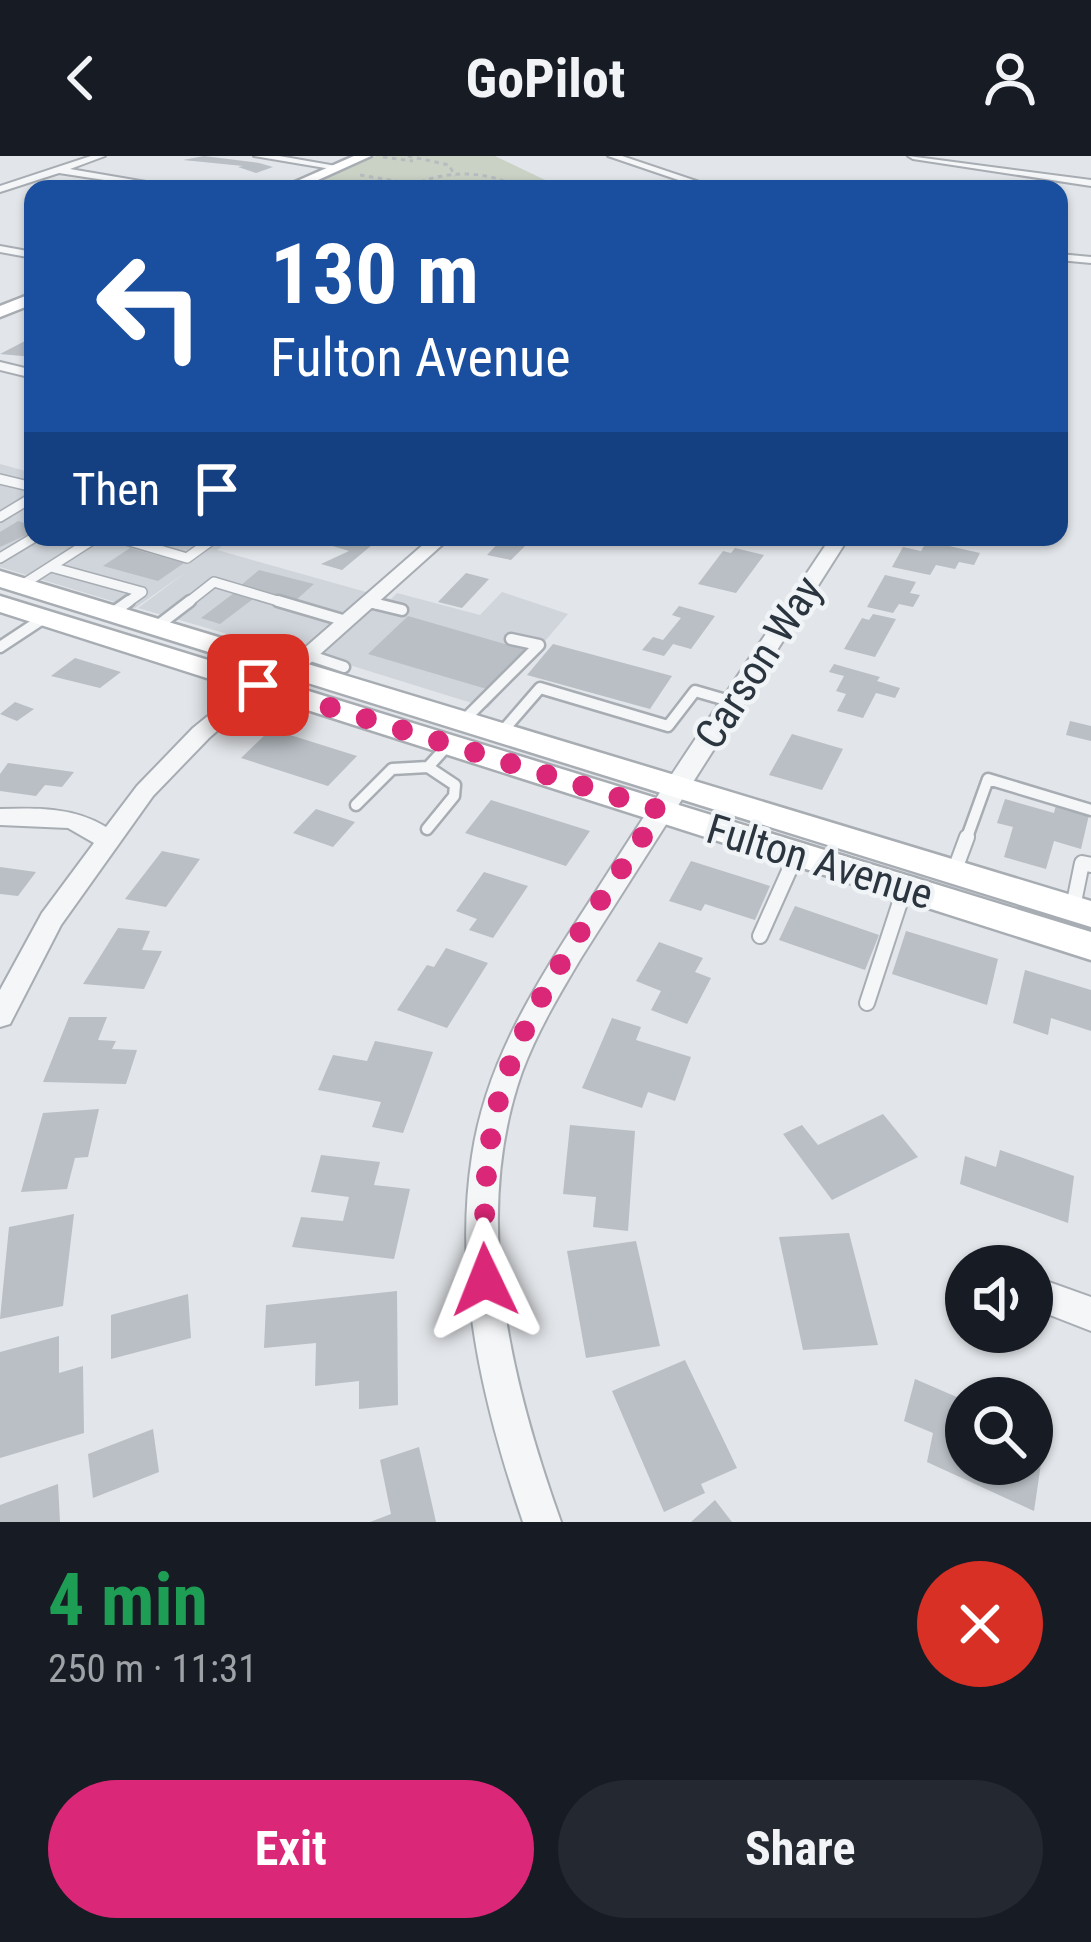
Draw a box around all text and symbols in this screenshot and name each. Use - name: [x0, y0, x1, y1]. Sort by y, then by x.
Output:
- icon: back: [48, 45, 114, 111]
- icon: person: [977, 45, 1043, 111]
- text: GoPilot: [466, 47, 625, 110]
- text: 130 m: [270, 225, 479, 324]
- icon: left: [72, 228, 228, 384]
- text: Fulton Avenue: [270, 326, 570, 389]
- icon: arrive: [184, 456, 250, 522]
- text: Then: [72, 463, 160, 516]
- street label: Carson Way: [685, 567, 832, 758]
- pin: [207, 634, 309, 736]
- icon: arrive: [225, 652, 291, 718]
- street label: Fulton Avenue: [701, 804, 939, 919]
- position arrow: [422, 1217, 548, 1343]
- map controls: [945, 1245, 1053, 1485]
- button: sound: [945, 1245, 1053, 1353]
- button: search: [945, 1377, 1053, 1485]
- text: 4 min: [48, 1558, 208, 1643]
- button: close: [917, 1561, 1043, 1687]
- text: 250 m · 11:31: [48, 1646, 258, 1692]
- button: Exit: [48, 1780, 534, 1918]
- button: Share: [558, 1780, 1043, 1918]

